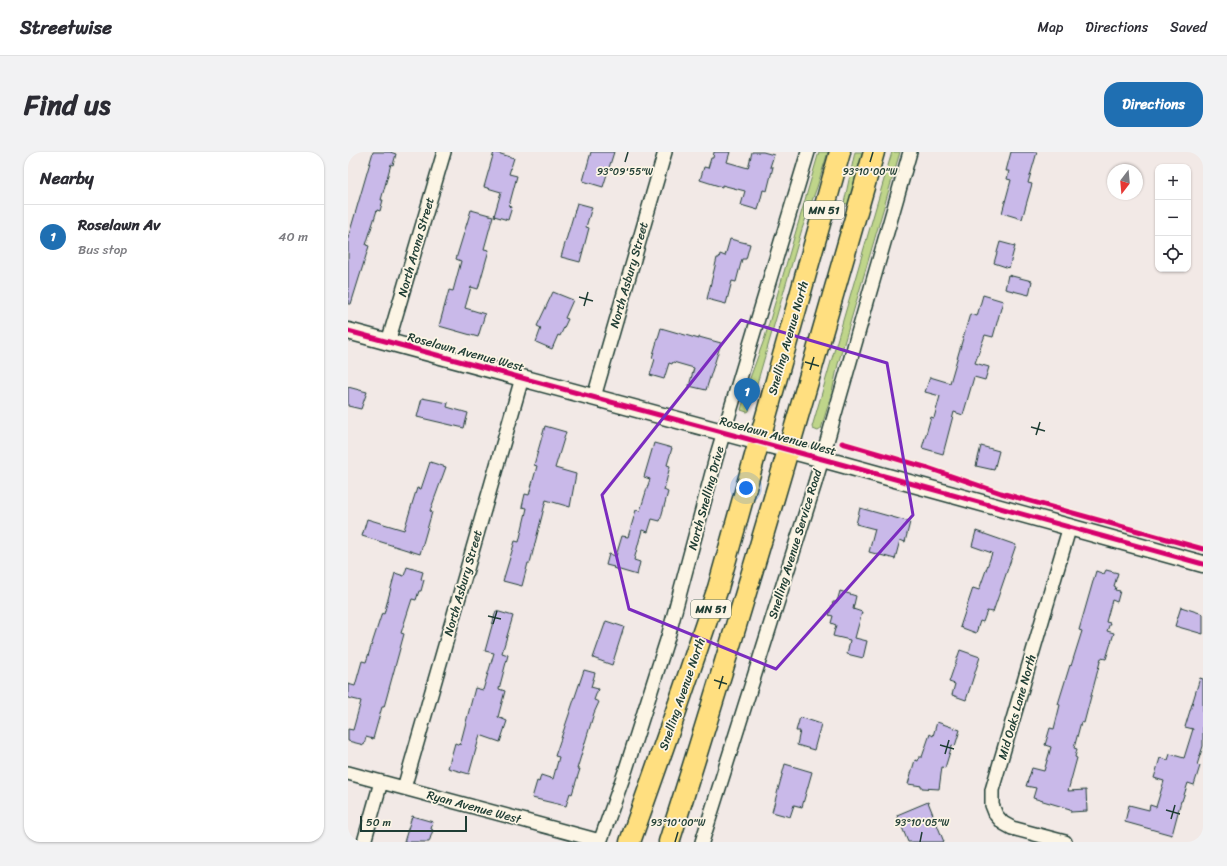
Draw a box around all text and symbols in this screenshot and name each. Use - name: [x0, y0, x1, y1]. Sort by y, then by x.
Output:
- text: Streetwise: [20, 11, 112, 44]
- text: Map: [1037, 15, 1063, 40]
- text: Directions: [1085, 15, 1148, 40]
- text: Saved: [1170, 15, 1207, 40]
- text: Find us: [24, 80, 111, 129]
- button: Directions: [1104, 82, 1203, 127]
- text: Nearby: [40, 163, 94, 193]
- text: 93°09'55"W: [597, 163, 653, 181]
- text: 93°10'00"W: [843, 163, 898, 181]
- north arrow: [1107, 164, 1143, 200]
- map controls: [1155, 164, 1191, 272]
- button: +: [1155, 164, 1191, 200]
- street label: North Arona Street: [391, 194, 441, 300]
- button: −: [1155, 200, 1191, 236]
- road number: MN 51: [804, 201, 844, 219]
- text: Roselawn Av: [78, 212, 160, 238]
- street label: North Asbury Street: [603, 219, 655, 331]
- text: 1: [50, 225, 56, 248]
- text: 40 m: [278, 225, 308, 248]
- button: locate: [1155, 236, 1191, 272]
- text: Bus stop: [78, 238, 127, 261]
- street label: Snelling Avenue North: [761, 278, 815, 398]
- street label: Roselawn Avenue West: [405, 326, 527, 378]
- pin: 1: [734, 378, 760, 411]
- street label: Roselawn Avenue West: [717, 410, 839, 462]
- street label: North Snelling Drive: [682, 443, 730, 553]
- street label: Snelling Avenue Service Road: [762, 466, 828, 622]
- your location: [736, 478, 756, 498]
- street label: North Asbury Street: [437, 527, 489, 639]
- road number: MN 51: [691, 600, 731, 618]
- street label: Snelling Avenue North: [652, 635, 712, 753]
- street label: Mid Oaks Lane North: [991, 652, 1043, 762]
- street label: Ryan Avenue West: [424, 784, 525, 830]
- text: 50 m: [366, 813, 391, 832]
- scale bar: [360, 814, 467, 833]
- text: 93°10'00"W: [651, 814, 706, 832]
- text: 93°10'05"W: [895, 814, 950, 832]

